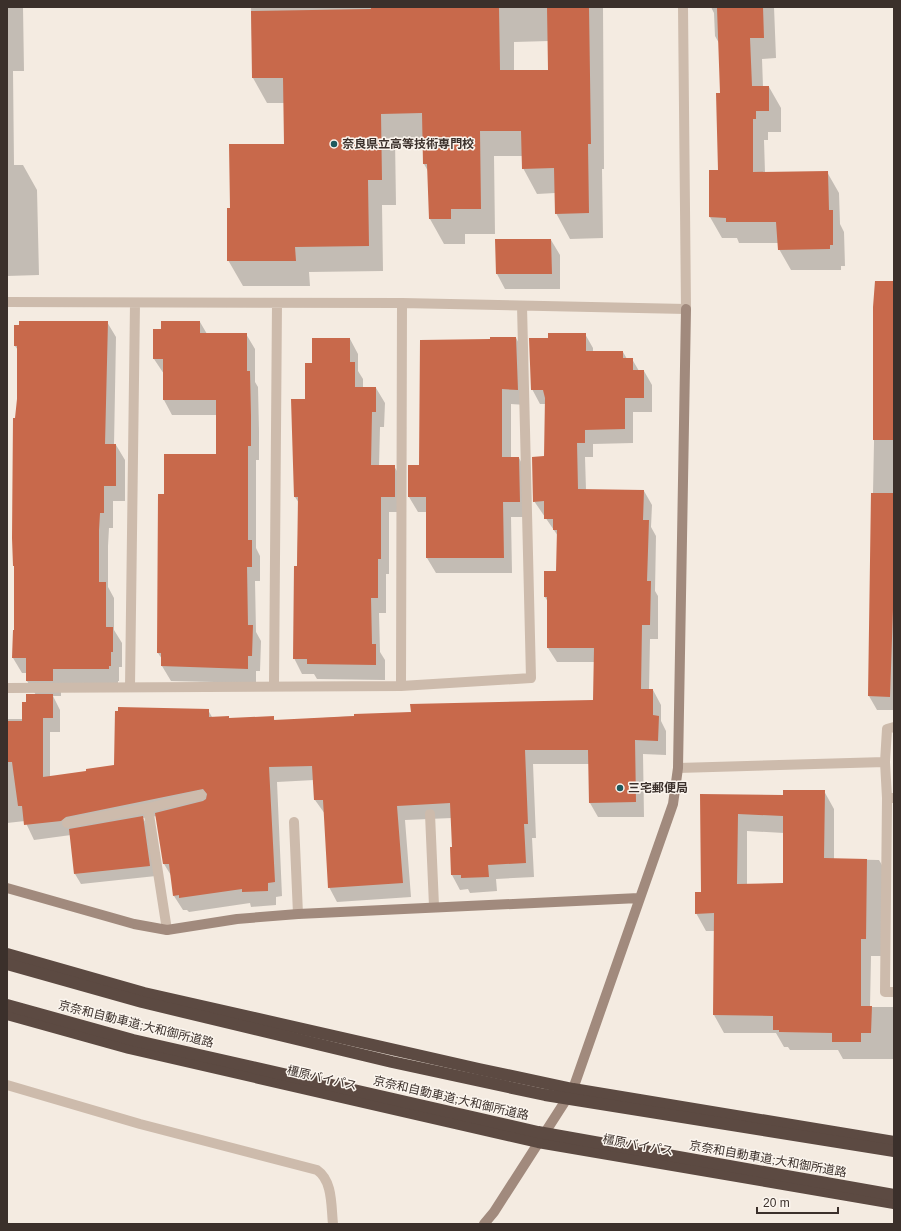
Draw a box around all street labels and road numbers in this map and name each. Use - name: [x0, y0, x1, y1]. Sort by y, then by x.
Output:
- street label: 京奈和自動車道;大和御所道路: [57, 998, 215, 1050]
- street label: 橿原バイパス: [285, 1063, 359, 1093]
- street label: 京奈和自動車道;大和御所道路: [372, 1073, 530, 1123]
- street label: 橿原バイパス: [601, 1132, 675, 1158]
- street label: 京奈和自動車道;大和御所道路: [688, 1138, 848, 1180]

